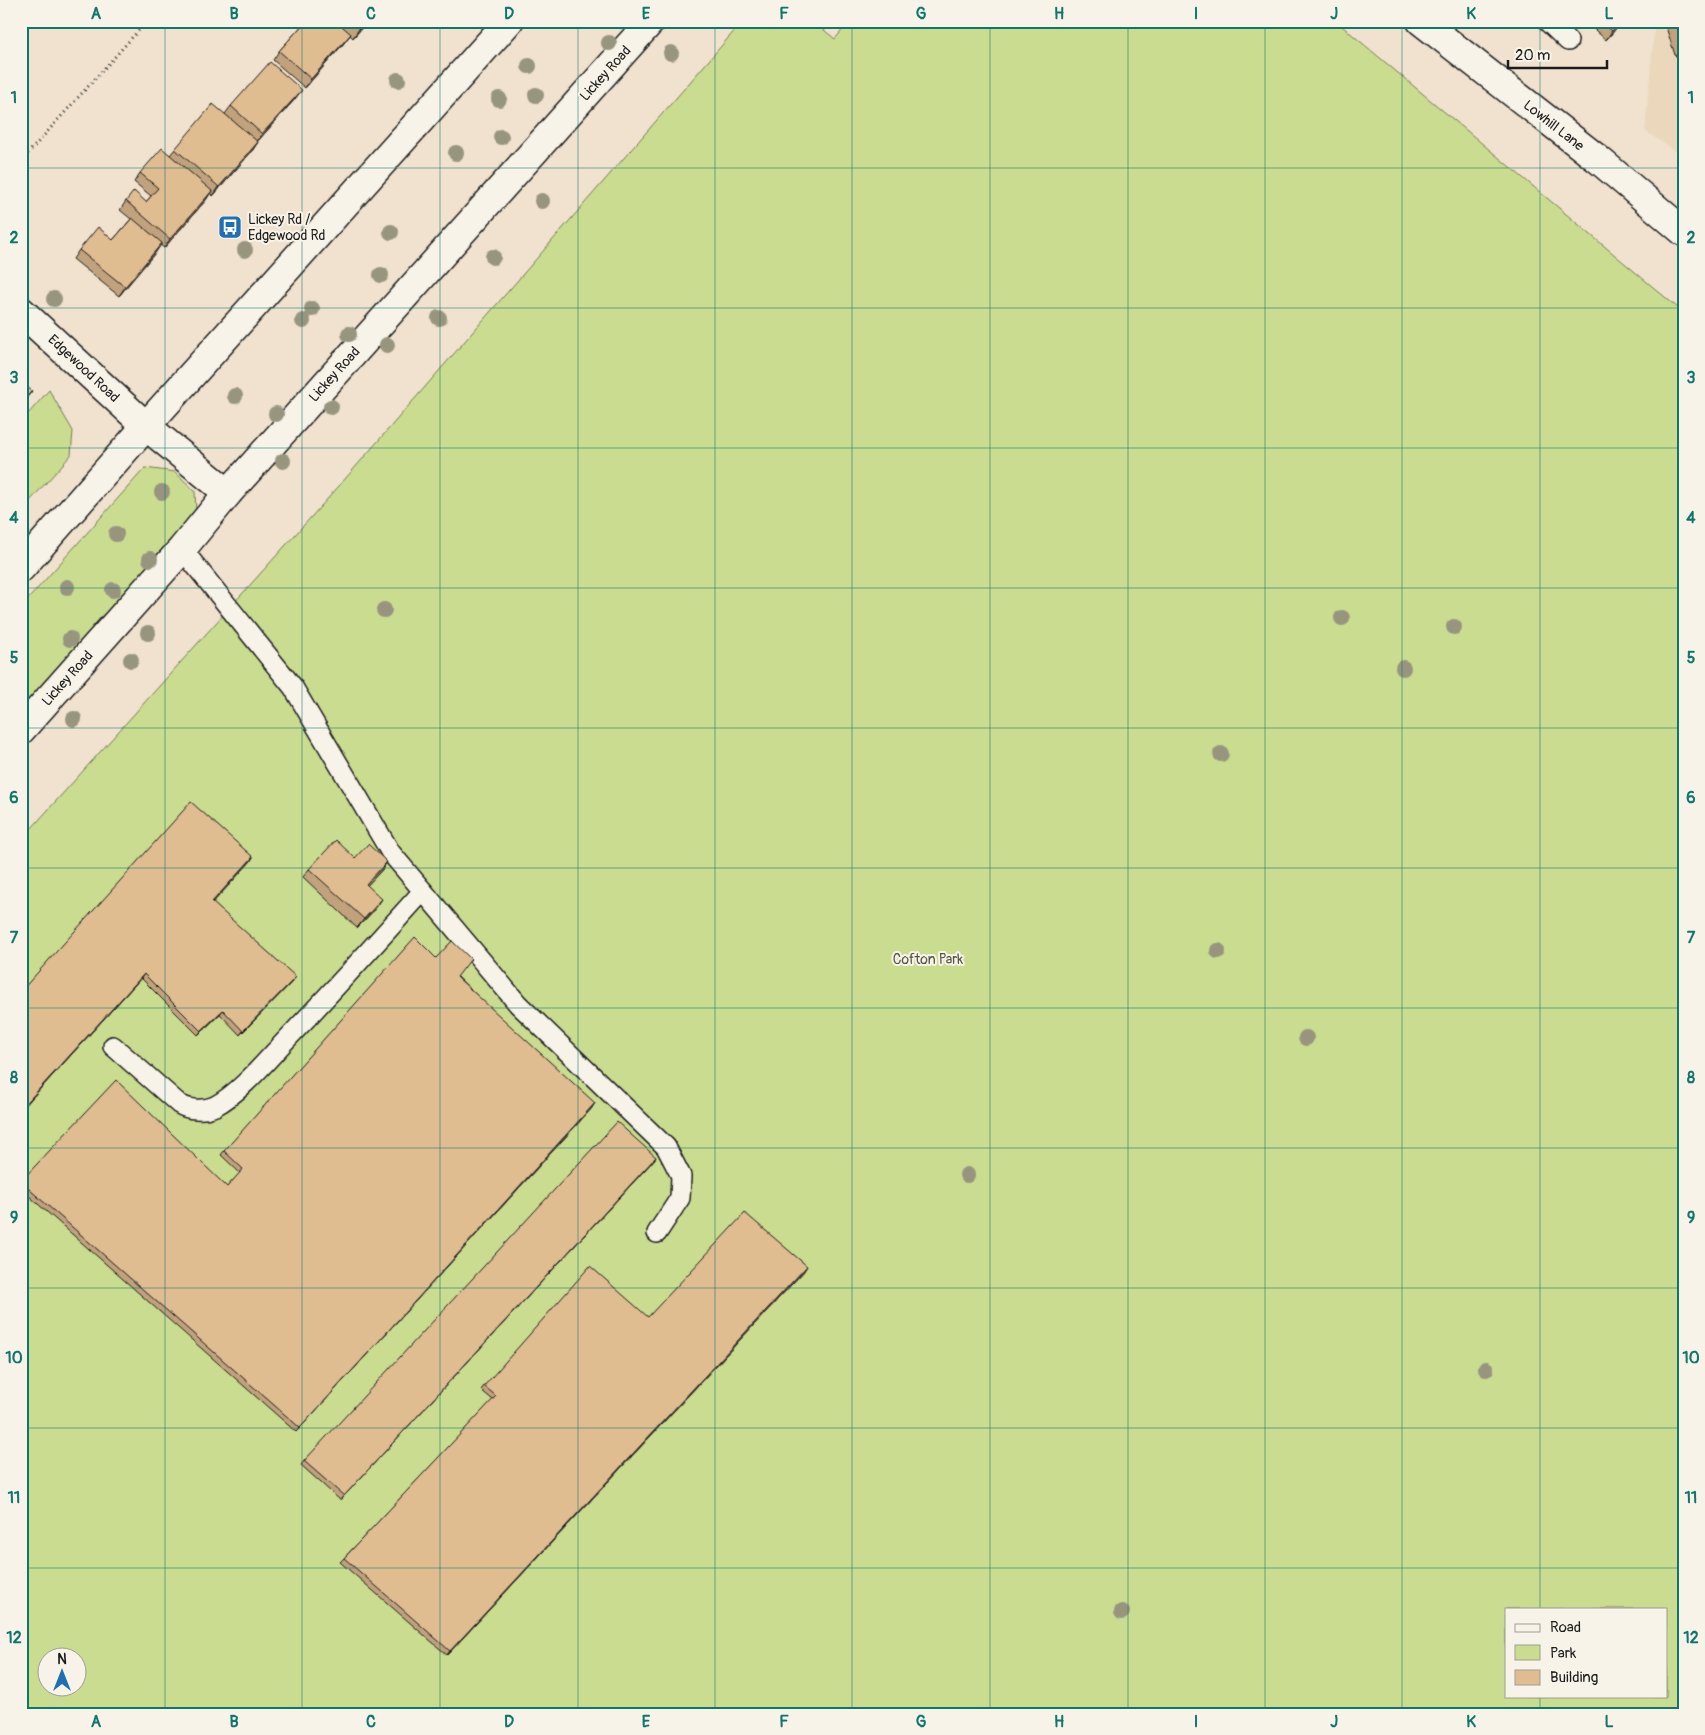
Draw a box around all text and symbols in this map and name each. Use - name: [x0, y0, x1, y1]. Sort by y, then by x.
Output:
- text: A: [91, 4, 102, 24]
- text: B: [229, 4, 239, 24]
- text: C: [366, 4, 376, 24]
- text: D: [504, 4, 514, 24]
- text: E: [642, 4, 651, 24]
- text: F: [779, 4, 789, 24]
- text: G: [916, 4, 927, 24]
- text: H: [1054, 4, 1064, 24]
- text: I: [1194, 4, 1198, 24]
- text: J: [1330, 4, 1338, 24]
- text: K: [1466, 4, 1476, 24]
- text: L: [1604, 4, 1614, 24]
- scale bar: [1508, 38, 1606, 70]
- street label: Lickey Road: [576, 42, 635, 104]
- text: 20 m: [1515, 46, 1550, 65]
- text: 1: [11, 88, 17, 108]
- text: 1: [1688, 88, 1694, 108]
- street label: Lowhill Lane: [1520, 96, 1588, 154]
- place label: Lickey Rd / Edgewood Rd: [248, 211, 325, 244]
- bus stop icon: Lickey Rd / Edgewood Rd: [217, 214, 243, 240]
- text: 2: [10, 228, 19, 248]
- text: 2: [1687, 228, 1696, 248]
- street label: Edgewood Road: [44, 331, 123, 406]
- street label: Lickey Road: [305, 343, 364, 405]
- text: 3: [10, 368, 19, 388]
- text: 3: [1687, 368, 1696, 388]
- text: 4: [9, 508, 19, 528]
- text: 4: [1686, 508, 1696, 528]
- street label: Lickey Road: [38, 647, 97, 709]
- text: 5: [10, 648, 19, 668]
- text: 5: [1687, 648, 1696, 668]
- text: 6: [9, 788, 19, 808]
- text: 6: [1686, 788, 1696, 808]
- text: 7: [10, 928, 19, 948]
- text: 7: [1687, 928, 1696, 948]
- park label: Cofton Park: [893, 951, 963, 968]
- text: 8: [10, 1068, 18, 1088]
- text: 8: [1687, 1068, 1695, 1088]
- text: 9: [10, 1208, 18, 1228]
- text: 9: [1687, 1208, 1695, 1228]
- text: 10: [5, 1348, 23, 1368]
- text: 10: [1682, 1348, 1700, 1368]
- text: 11: [8, 1488, 20, 1508]
- text: 11: [1685, 1488, 1697, 1508]
- legend: [1505, 1608, 1668, 1698]
- text: Road: [1550, 1618, 1581, 1637]
- text: 12: [6, 1628, 22, 1648]
- text: 12: [1683, 1628, 1699, 1648]
- text: Park: [1550, 1644, 1577, 1663]
- north arrow: [38, 1648, 88, 1698]
- text: N: [57, 1651, 67, 1668]
- text: Building: [1550, 1668, 1598, 1687]
- text: A: [91, 1712, 102, 1732]
- text: B: [229, 1712, 239, 1732]
- text: C: [366, 1712, 376, 1732]
- text: D: [504, 1712, 514, 1732]
- text: E: [642, 1712, 651, 1732]
- text: F: [779, 1712, 789, 1732]
- text: G: [916, 1712, 927, 1732]
- text: H: [1054, 1712, 1064, 1732]
- text: I: [1194, 1712, 1198, 1732]
- text: J: [1330, 1712, 1338, 1732]
- text: K: [1466, 1712, 1476, 1732]
- text: L: [1604, 1712, 1614, 1732]

